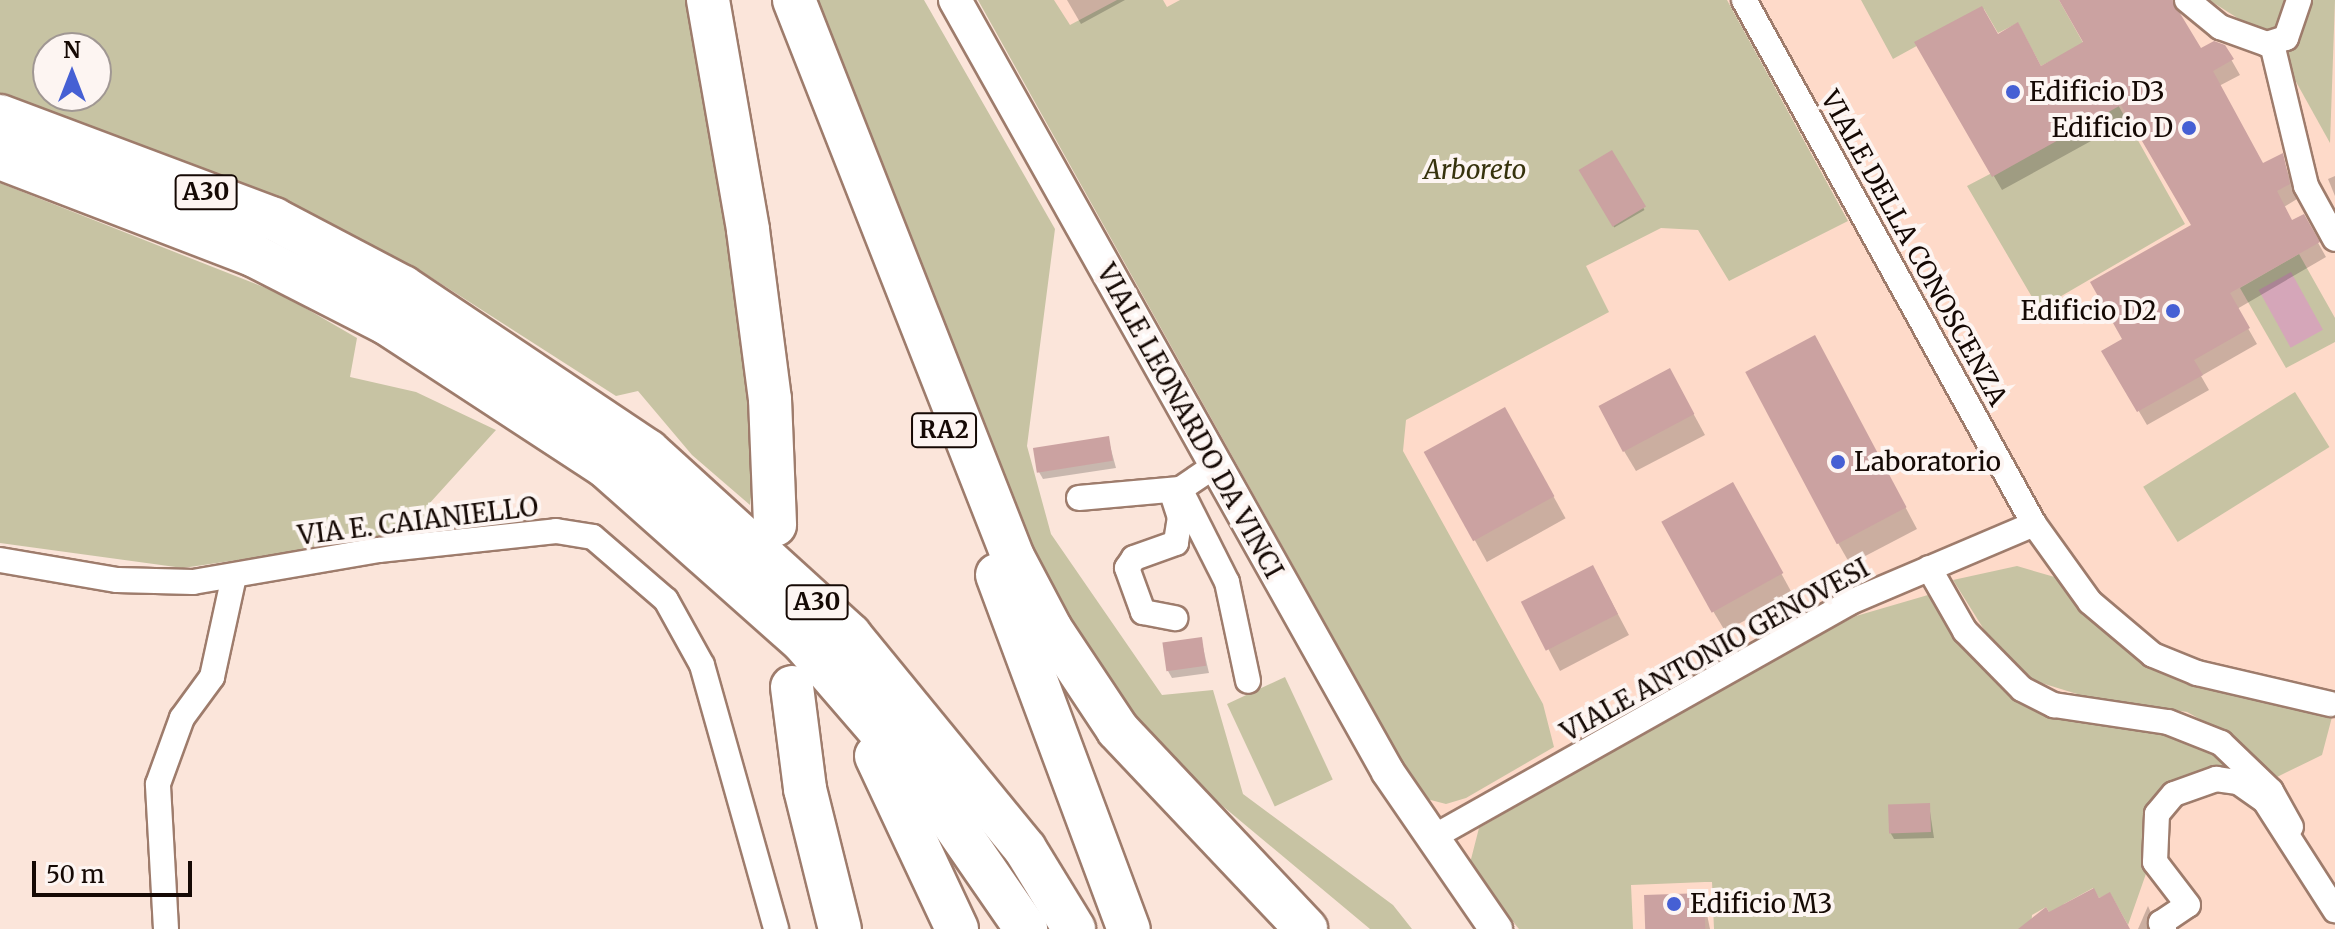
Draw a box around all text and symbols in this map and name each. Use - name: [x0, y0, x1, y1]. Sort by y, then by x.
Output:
- north arrow: [32, 32, 112, 112]
- text: N: [63, 36, 81, 64]
- place label: Edificio D3: [2029, 76, 2165, 108]
- marker: Edificio D3: [2004, 83, 2022, 101]
- street label: VIALE DELLA CONOSCENZA: [1814, 85, 2014, 411]
- place label: Edificio D: [2051, 112, 2173, 144]
- marker: Edificio D: [2180, 119, 2198, 137]
- park label: Arboreto: [1424, 154, 1526, 186]
- road number: A30: [174, 172, 238, 212]
- street label: VIALE LEONARDO DA VINCI: [1090, 258, 1290, 584]
- place label: Edificio D2: [2020, 295, 2157, 327]
- marker: Edificio D2: [2164, 302, 2182, 320]
- road number: RA2: [910, 410, 978, 450]
- place label: Laboratorio: [1854, 446, 2001, 478]
- marker: Laboratorio: [1829, 453, 1847, 471]
- street label: VIA E. CAIANIELLO: [296, 491, 540, 551]
- street label: VIALE ANTONIO GENOVESI: [1555, 552, 1875, 748]
- road number: A30: [785, 582, 849, 622]
- scale bar: [36, 845, 196, 895]
- text: 50 m: [46, 859, 105, 890]
- place label: Edificio M3: [1690, 888, 1832, 920]
- marker: Edificio M3: [1665, 895, 1683, 913]

